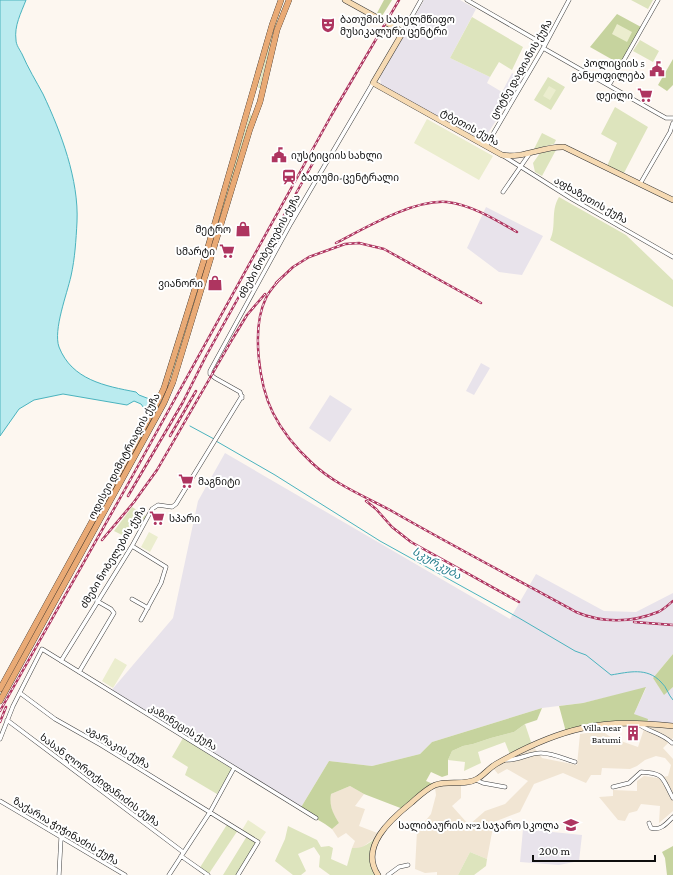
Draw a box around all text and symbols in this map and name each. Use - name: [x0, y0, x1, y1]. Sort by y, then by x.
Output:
- place label: ბათუმის სახელმწიფო მუსიკალური ცენტრი: [340, 14, 455, 38]
- theatre icon: ბათუმის სახელმწიფო მუსიკალური ცენტრი: [319, 16, 337, 34]
- street label: ცოტნე დადიანის ქუჩა: [488, 17, 555, 121]
- place label: პოლიციის 5 განყოფილება: [571, 58, 645, 82]
- public building icon: პოლიციის 5 განყოფილება: [648, 60, 666, 78]
- supermarket icon: დეილი: [636, 86, 654, 104]
- place label: დეილი: [596, 90, 633, 102]
- street label: ტბეთის ქუჩა: [438, 106, 501, 149]
- public building icon: იუსტიციის სახლი: [270, 146, 288, 164]
- place label: იუსტიციის სახლი: [291, 150, 383, 162]
- station icon: ბათუმი-ცენტრალი: [280, 168, 298, 186]
- place label: ბათუმი-ცენტრალი: [301, 172, 399, 184]
- street label: აფხაზეთის ქუჩა: [552, 174, 630, 226]
- street label: ძმები ნობელების ქუჩა: [236, 192, 303, 300]
- shop icon: მეტრო: [234, 220, 252, 238]
- place label: მეტრო: [196, 224, 231, 236]
- supermarket icon: სმარტი: [218, 242, 236, 260]
- place label: სმარტი: [176, 246, 215, 258]
- shop icon: ვიანორი: [206, 274, 224, 292]
- place label: ვიანორი: [158, 278, 203, 290]
- street label: ოდისეი დიმიტრიადის ქუჩა: [86, 391, 163, 521]
- supermarket icon: მაგნიტი: [177, 472, 195, 490]
- place label: მაგნიტი: [198, 476, 241, 488]
- street label: ძმები ნობელების ქუჩა: [78, 504, 149, 611]
- supermarket icon: სპარი: [148, 509, 166, 527]
- place label: სპარი: [169, 513, 200, 524]
- water label: სკურკუბა: [410, 545, 464, 583]
- street label: კაზინეცის ქუჩა: [146, 702, 219, 753]
- place label: Villa near Batumi: [583, 722, 621, 745]
- street label: აგარაკის ქუჩა: [83, 724, 152, 771]
- building icon: Villa near Batumi: [624, 724, 642, 742]
- street label: ხასან ლორთქიფანიძის ქუჩა: [37, 731, 162, 829]
- street label: ზაქარია ჭიჭინაძის ქუჩა: [11, 795, 121, 868]
- school or university icon: სალიბაურის №2 საჯარო სკოლა: [562, 816, 580, 834]
- place label: სალიბაურის №2 საჯარო სკოლა: [398, 820, 559, 832]
- scale bar: [533, 837, 655, 863]
- text: 200 m: [539, 844, 571, 858]

